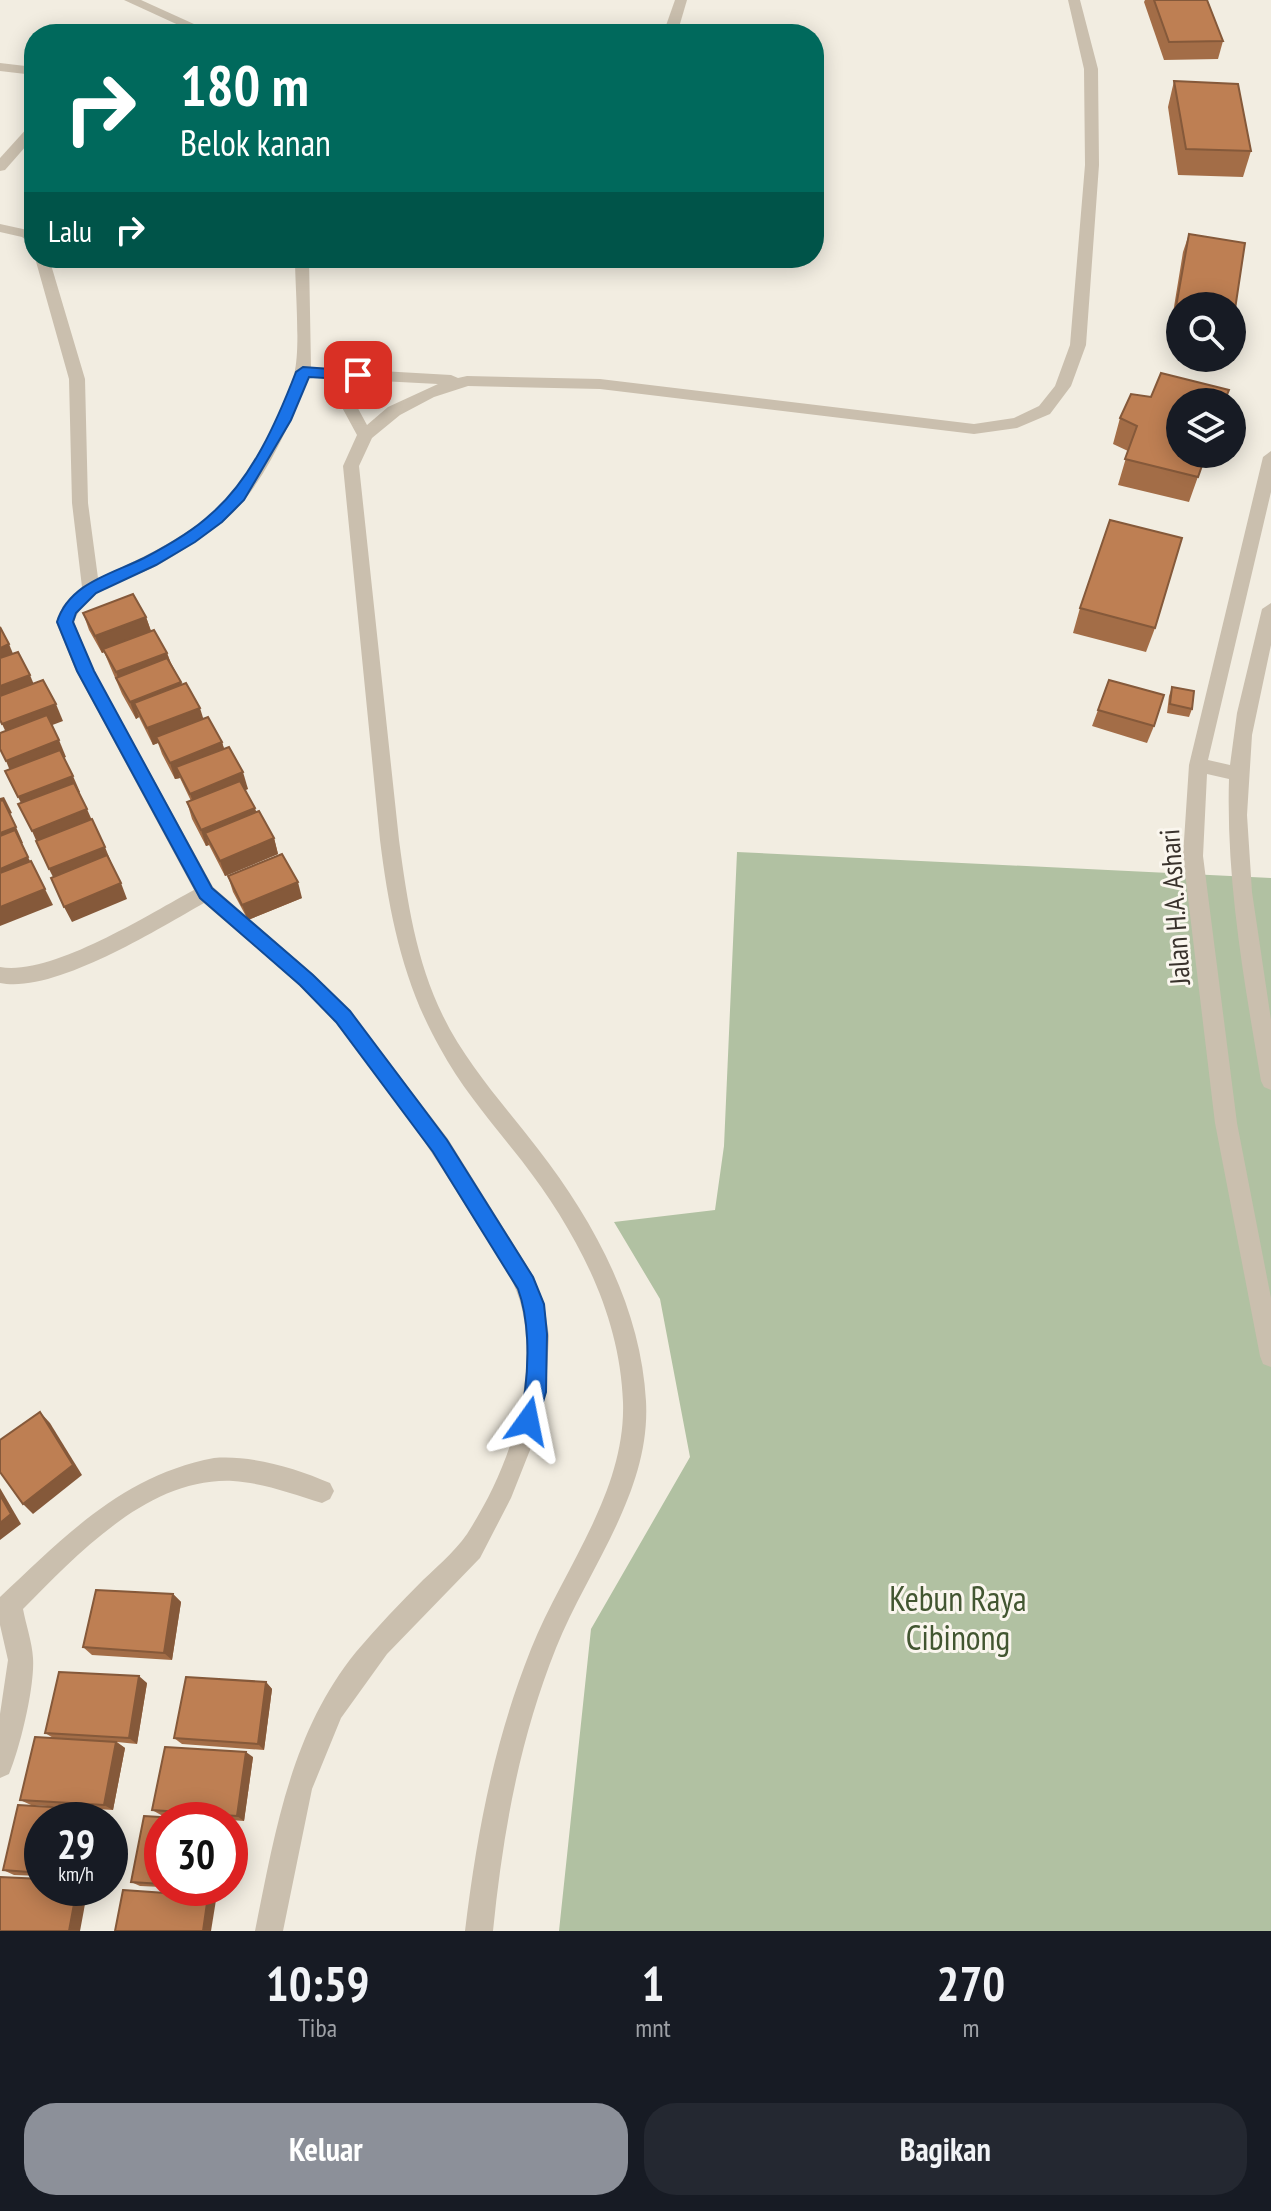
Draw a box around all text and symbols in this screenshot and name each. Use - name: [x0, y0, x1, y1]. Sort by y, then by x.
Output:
- text: 180 m: [180, 49, 309, 121]
- icon: right: [48, 56, 152, 160]
- text: Belok kanan: [180, 119, 331, 166]
- icon: right: [108, 208, 152, 252]
- text: Lalu: [48, 211, 92, 250]
- map controls: [1166, 292, 1246, 468]
- button: search: [1166, 292, 1246, 372]
- pin: [324, 341, 392, 409]
- icon: arrive: [336, 353, 380, 397]
- button: layers: [1166, 388, 1246, 468]
- street label: Jalan H.A. Ashari: [1150, 828, 1198, 987]
- position arrow: [486, 1379, 570, 1463]
- park label: Kebun Raya Cibinong: [889, 1576, 1027, 1659]
- speed limit sign: 30: [144, 1802, 248, 1906]
- text: 29: [57, 1818, 95, 1870]
- text: km/h: [58, 1861, 94, 1887]
- text: 10:59: [266, 1952, 370, 2014]
- text: 1: [642, 1952, 664, 2014]
- text: 270: [936, 1952, 1005, 2014]
- text: Tiba: [298, 2011, 337, 2044]
- text: mnt: [635, 2011, 671, 2044]
- text: m: [962, 2011, 979, 2044]
- button: Keluar: [24, 2103, 628, 2195]
- button: Bagikan: [644, 2103, 1247, 2195]

